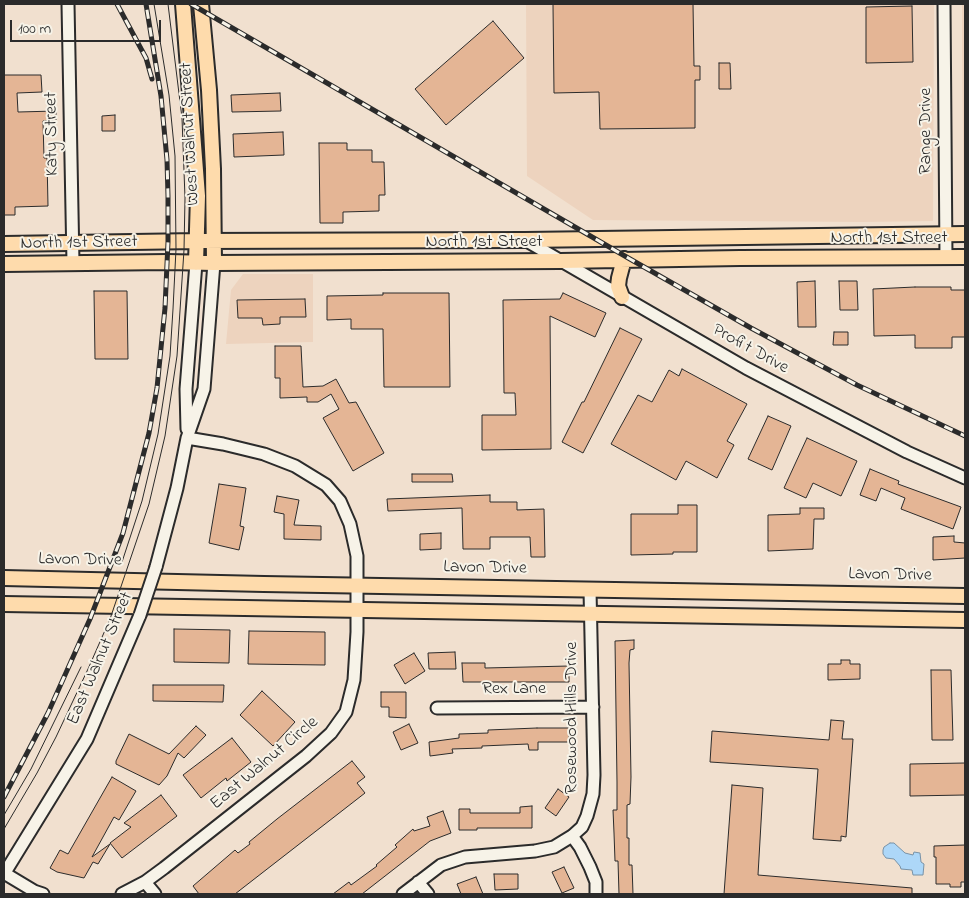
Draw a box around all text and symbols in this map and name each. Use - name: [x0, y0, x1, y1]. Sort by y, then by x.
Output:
- scale bar: [12, 10, 164, 42]
- text: 100 m: [18, 18, 51, 40]
- street label: West Walnut Street: [176, 62, 206, 206]
- street label: Range Drive: [916, 88, 938, 174]
- street label: Katy Street: [41, 92, 65, 176]
- street label: North 1st Street: [831, 228, 947, 250]
- street label: North 1st Street: [20, 232, 138, 256]
- street label: North 1st Street: [426, 232, 542, 254]
- street label: Profit Drive: [708, 320, 792, 380]
- street label: Lavon Drive: [38, 549, 122, 573]
- street label: Lavon Drive: [443, 557, 527, 581]
- street label: Lavon Drive: [848, 564, 932, 588]
- street label: East Walnut Street: [63, 589, 139, 729]
- street label: Rosewood Hills Drive: [562, 642, 584, 794]
- street label: Rex Lane: [482, 679, 546, 701]
- street label: East Walnut Circle: [207, 713, 323, 815]

